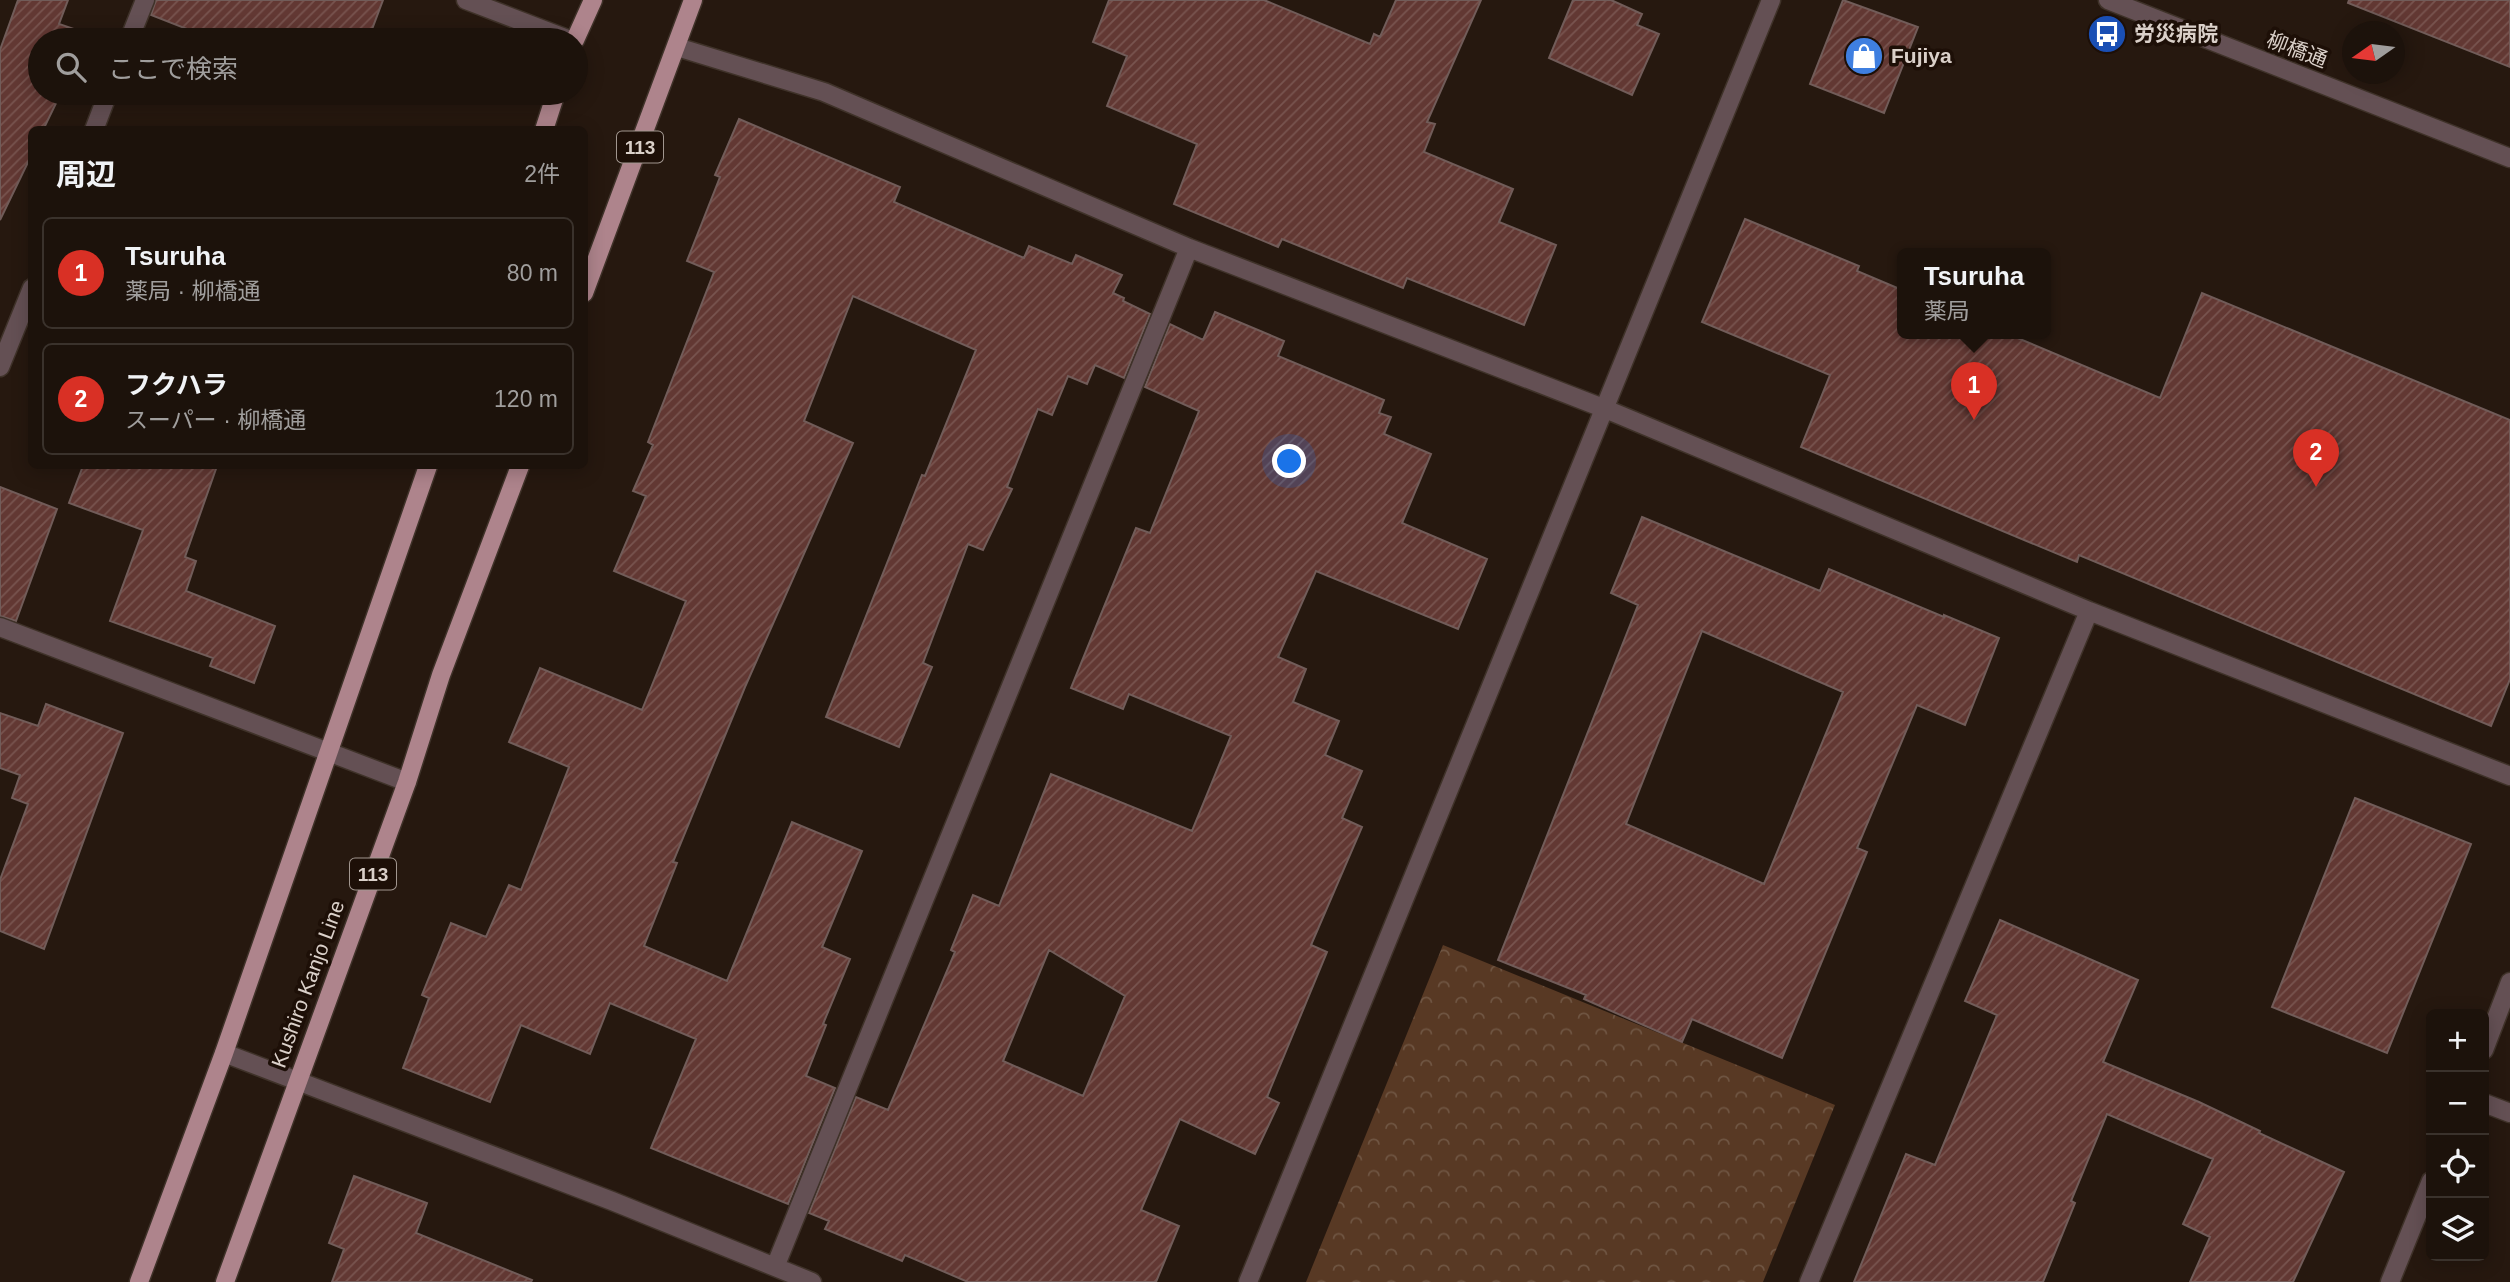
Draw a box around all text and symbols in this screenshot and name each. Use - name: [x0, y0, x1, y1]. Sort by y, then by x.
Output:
- bus stop icon: 労災病院: [2086, 13, 2128, 55]
- north arrow: [2342, 21, 2405, 84]
- place label: 労災病院: [2134, 22, 2218, 45]
- search box: [28, 28, 588, 105]
- street label: 柳橋通: [2264, 28, 2331, 72]
- shop icon: Fujiya: [1843, 35, 1885, 77]
- place label: Fujiya: [1891, 44, 1952, 67]
- icon: search: [52, 48, 90, 86]
- text: ここで検索: [108, 54, 238, 84]
- road number: 113: [617, 132, 663, 162]
- text: 周辺: [56, 158, 116, 191]
- text: 2件: [524, 161, 560, 187]
- text: Tsuruha: [125, 241, 226, 271]
- popup: [1897, 248, 2051, 339]
- text: 1: [75, 260, 87, 286]
- text: 80 m: [507, 260, 558, 286]
- text: Tsuruha: [1924, 261, 2024, 291]
- text: 薬局 · 柳橋通: [125, 278, 260, 304]
- text: 薬局: [1924, 298, 1970, 324]
- pin: 1: [1951, 362, 1997, 420]
- text: フクハラ: [125, 370, 228, 400]
- text: 2: [75, 386, 87, 412]
- text: 120 m: [494, 386, 558, 412]
- text: スーパー · 柳橋通: [125, 407, 306, 433]
- pin: 2: [2293, 429, 2339, 487]
- your location: [1272, 444, 1306, 478]
- road number: 113: [350, 859, 396, 890]
- street label: Kushiro Kanjo Line: [267, 897, 348, 1071]
- map controls: [2426, 1009, 2489, 1261]
- button: +: [2426, 1009, 2489, 1072]
- button: −: [2426, 1072, 2489, 1135]
- button: locate: [2426, 1135, 2489, 1198]
- button: layers: [2426, 1198, 2489, 1261]

